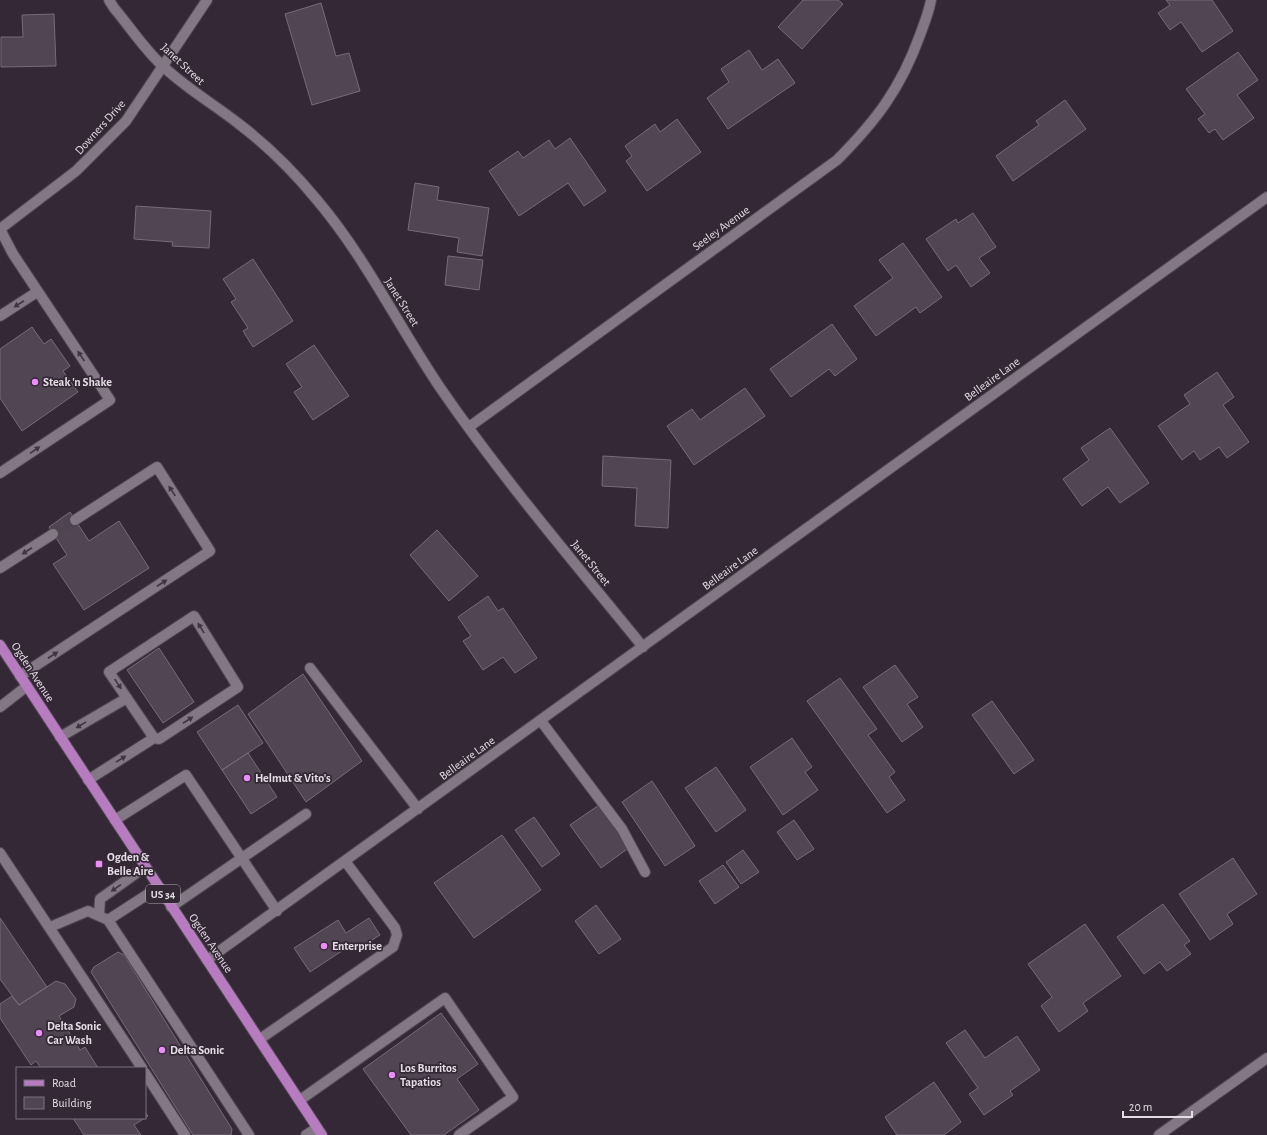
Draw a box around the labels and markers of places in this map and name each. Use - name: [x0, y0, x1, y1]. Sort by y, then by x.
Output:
- place label: Steak 'n Shake: [43, 376, 112, 388]
- marker: Steak 'n Shake: [30, 377, 40, 387]
- place label: Helmut & Vito's: [255, 772, 331, 784]
- marker: Helmut & Vito's: [242, 773, 252, 783]
- place label: Ogden & Belle Aire: [107, 851, 154, 877]
- marker: Ogden & Belle Aire: [94, 859, 104, 869]
- place label: Enterprise: [332, 940, 382, 952]
- marker: Enterprise: [319, 941, 329, 951]
- place label: Delta Sonic Car Wash: [47, 1020, 101, 1046]
- marker: Delta Sonic Car Wash: [34, 1028, 44, 1038]
- place label: Delta Sonic: [170, 1044, 224, 1056]
- marker: Delta Sonic: [157, 1045, 167, 1055]
- place label: Los Burritos Tapatios: [400, 1062, 457, 1088]
- marker: Los Burritos Tapatios: [387, 1070, 397, 1080]

